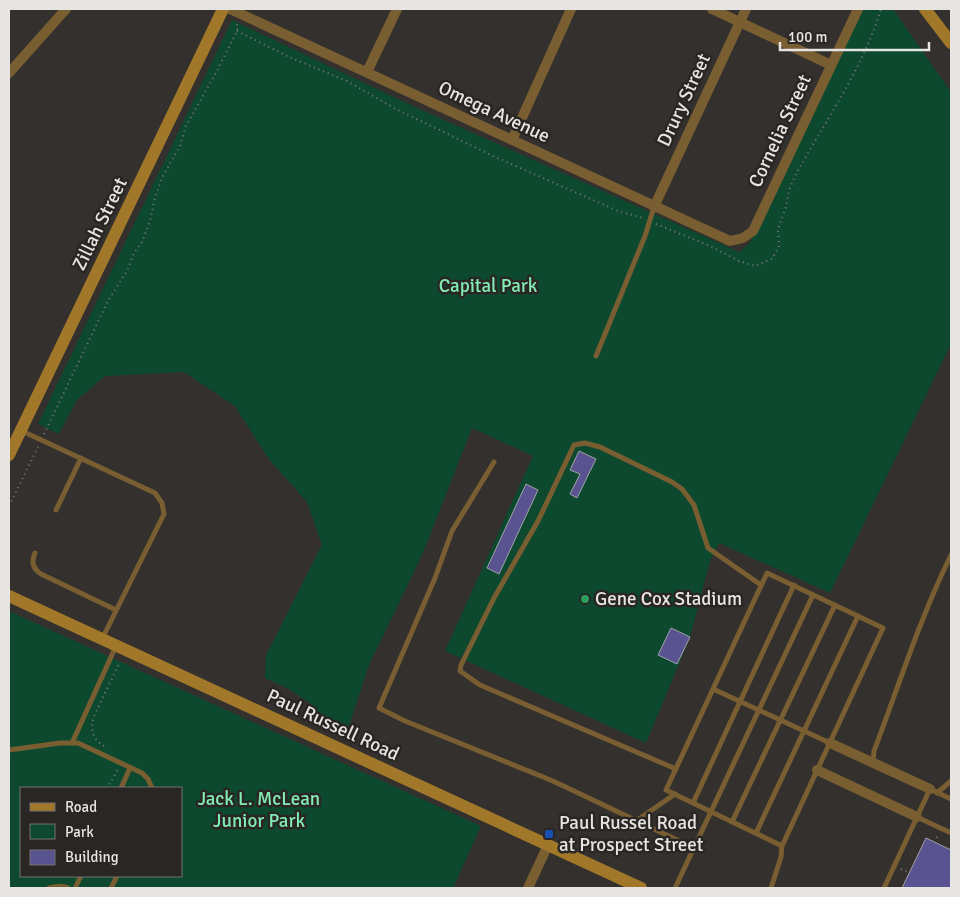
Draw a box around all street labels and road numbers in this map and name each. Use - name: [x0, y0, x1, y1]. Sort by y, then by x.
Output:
- street label: Drury Street: [652, 49, 716, 150]
- street label: Cornelia Street: [743, 70, 817, 191]
- street label: Omega Avenue: [434, 76, 554, 148]
- street label: Zillah Street: [67, 173, 133, 274]
- street label: Paul Russell Road: [263, 684, 403, 766]

